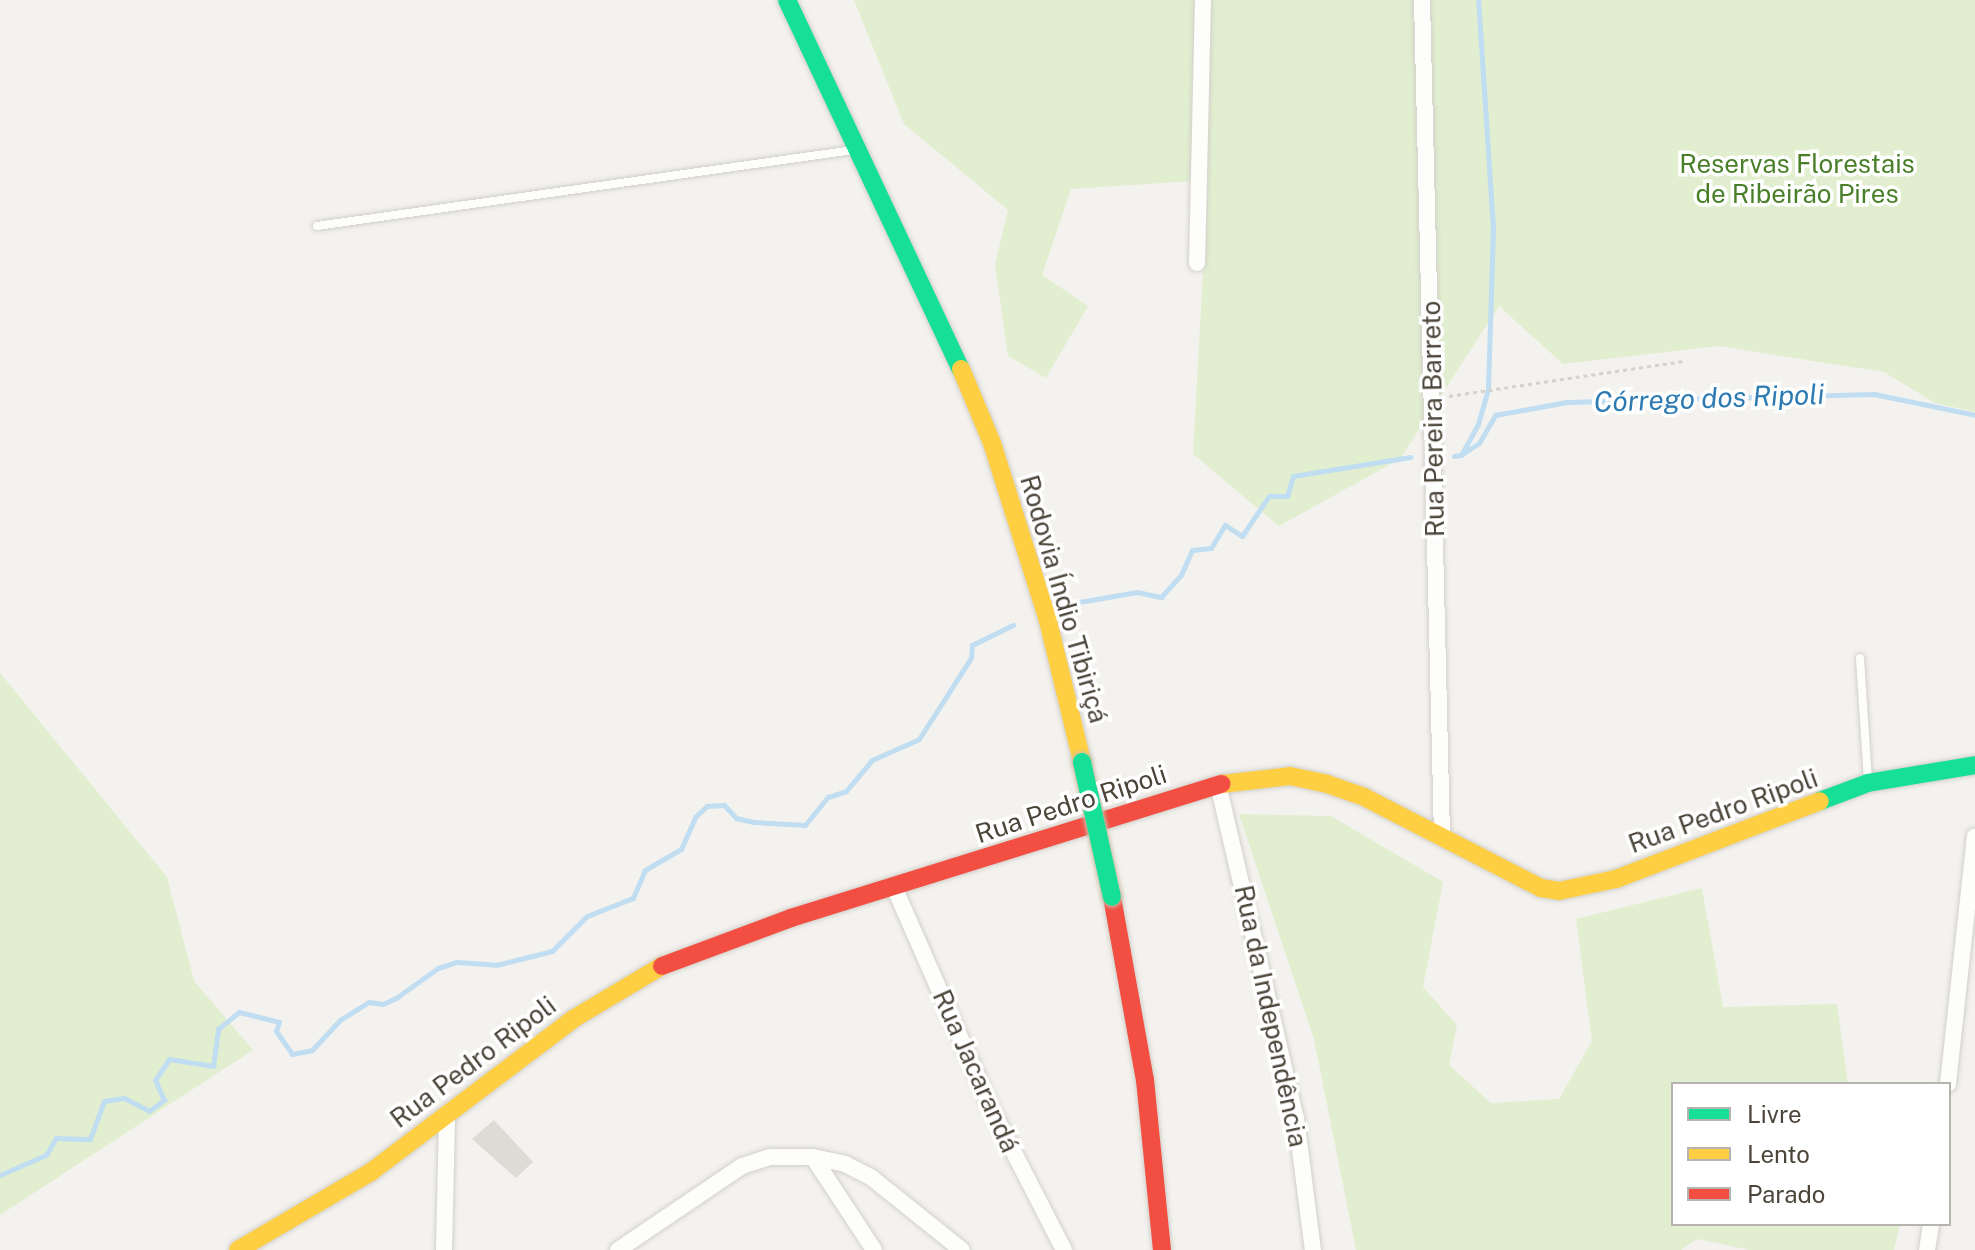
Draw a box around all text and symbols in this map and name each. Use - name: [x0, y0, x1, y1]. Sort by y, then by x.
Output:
- park label: Reservas Florestais de Ribeirão Pires: [1679, 148, 1915, 210]
- street label: Rua Pereira Barreto: [1415, 301, 1451, 537]
- water label: Córrego dos Ripoli: [1593, 377, 1825, 419]
- street label: Rodovia Índio Tibiriçá: [1014, 471, 1114, 727]
- street label: Rua Pedro Ripoli: [971, 758, 1171, 850]
- street label: Rua Pedro Ripoli: [1624, 762, 1822, 860]
- street label: Rua da Independência: [1228, 882, 1314, 1150]
- street label: Rua Jacarandá: [926, 985, 1026, 1157]
- street label: Rua Pedro Ripoli: [384, 990, 562, 1134]
- legend: [1671, 1082, 1951, 1226]
- text: Livre: [1747, 1100, 1802, 1128]
- text: Lento: [1747, 1140, 1810, 1168]
- text: Parado: [1747, 1180, 1825, 1208]

